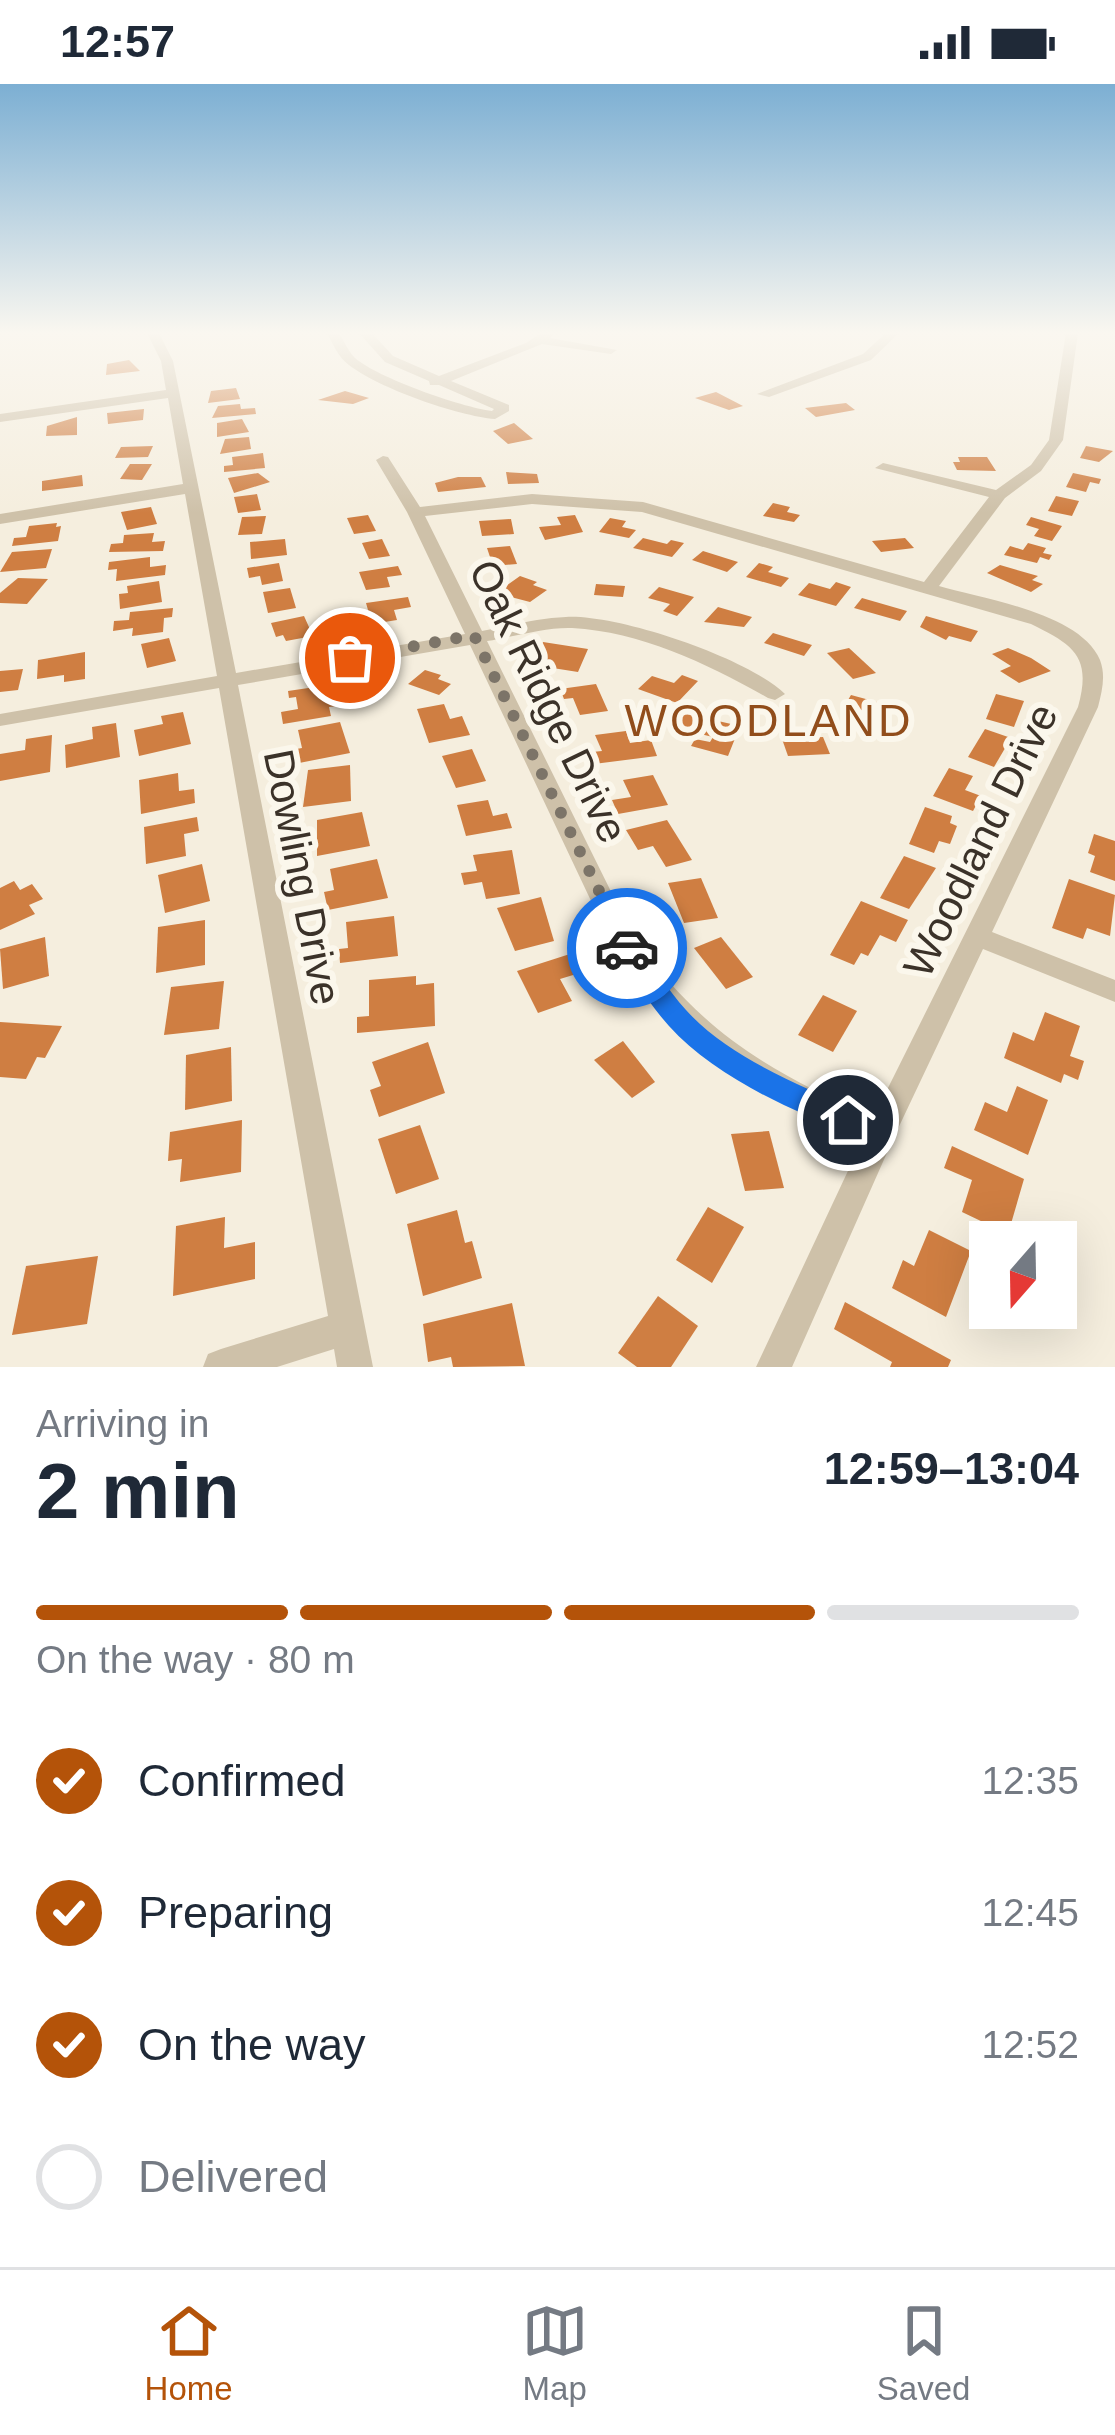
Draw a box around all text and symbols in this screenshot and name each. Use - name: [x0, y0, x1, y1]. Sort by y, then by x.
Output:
- text: 12:57: [60, 16, 175, 67]
- street label: Oak Ridge Drive: [460, 552, 637, 850]
- pin: [299, 607, 401, 709]
- icon: bag: [317, 625, 383, 691]
- district label: WOODLAND: [624, 695, 914, 746]
- street label: Woodland Drive: [894, 696, 1067, 984]
- street label: Dowling Drive: [255, 745, 350, 1009]
- courier: [567, 888, 687, 1008]
- icon: car: [594, 915, 660, 981]
- pin: [797, 1069, 899, 1171]
- icon: home: [815, 1087, 881, 1153]
- north arrow: [969, 1221, 1077, 1329]
- map controls: [969, 1221, 1077, 1329]
- text: Arriving in: [36, 1402, 209, 1445]
- text: 12:59–13:04: [824, 1443, 1079, 1494]
- text: 2 min: [36, 1447, 240, 1535]
- text: On the way · 80 m: [36, 1638, 355, 1681]
- icon: check: [36, 1748, 102, 1814]
- text: Confirmed: [138, 1755, 346, 1806]
- text: 12:35: [981, 1759, 1079, 1802]
- icon: check: [36, 1880, 102, 1946]
- text: Preparing: [138, 1887, 333, 1938]
- text: 12:45: [981, 1891, 1079, 1934]
- icon: check: [36, 2012, 102, 2078]
- text: On the way: [138, 2019, 366, 2070]
- text: 12:52: [981, 2023, 1079, 2066]
- text: Delivered: [138, 2151, 328, 2202]
- tab: Home: [145, 2298, 233, 2408]
- tab: Map: [522, 2298, 588, 2408]
- tab: Saved: [877, 2298, 970, 2408]

